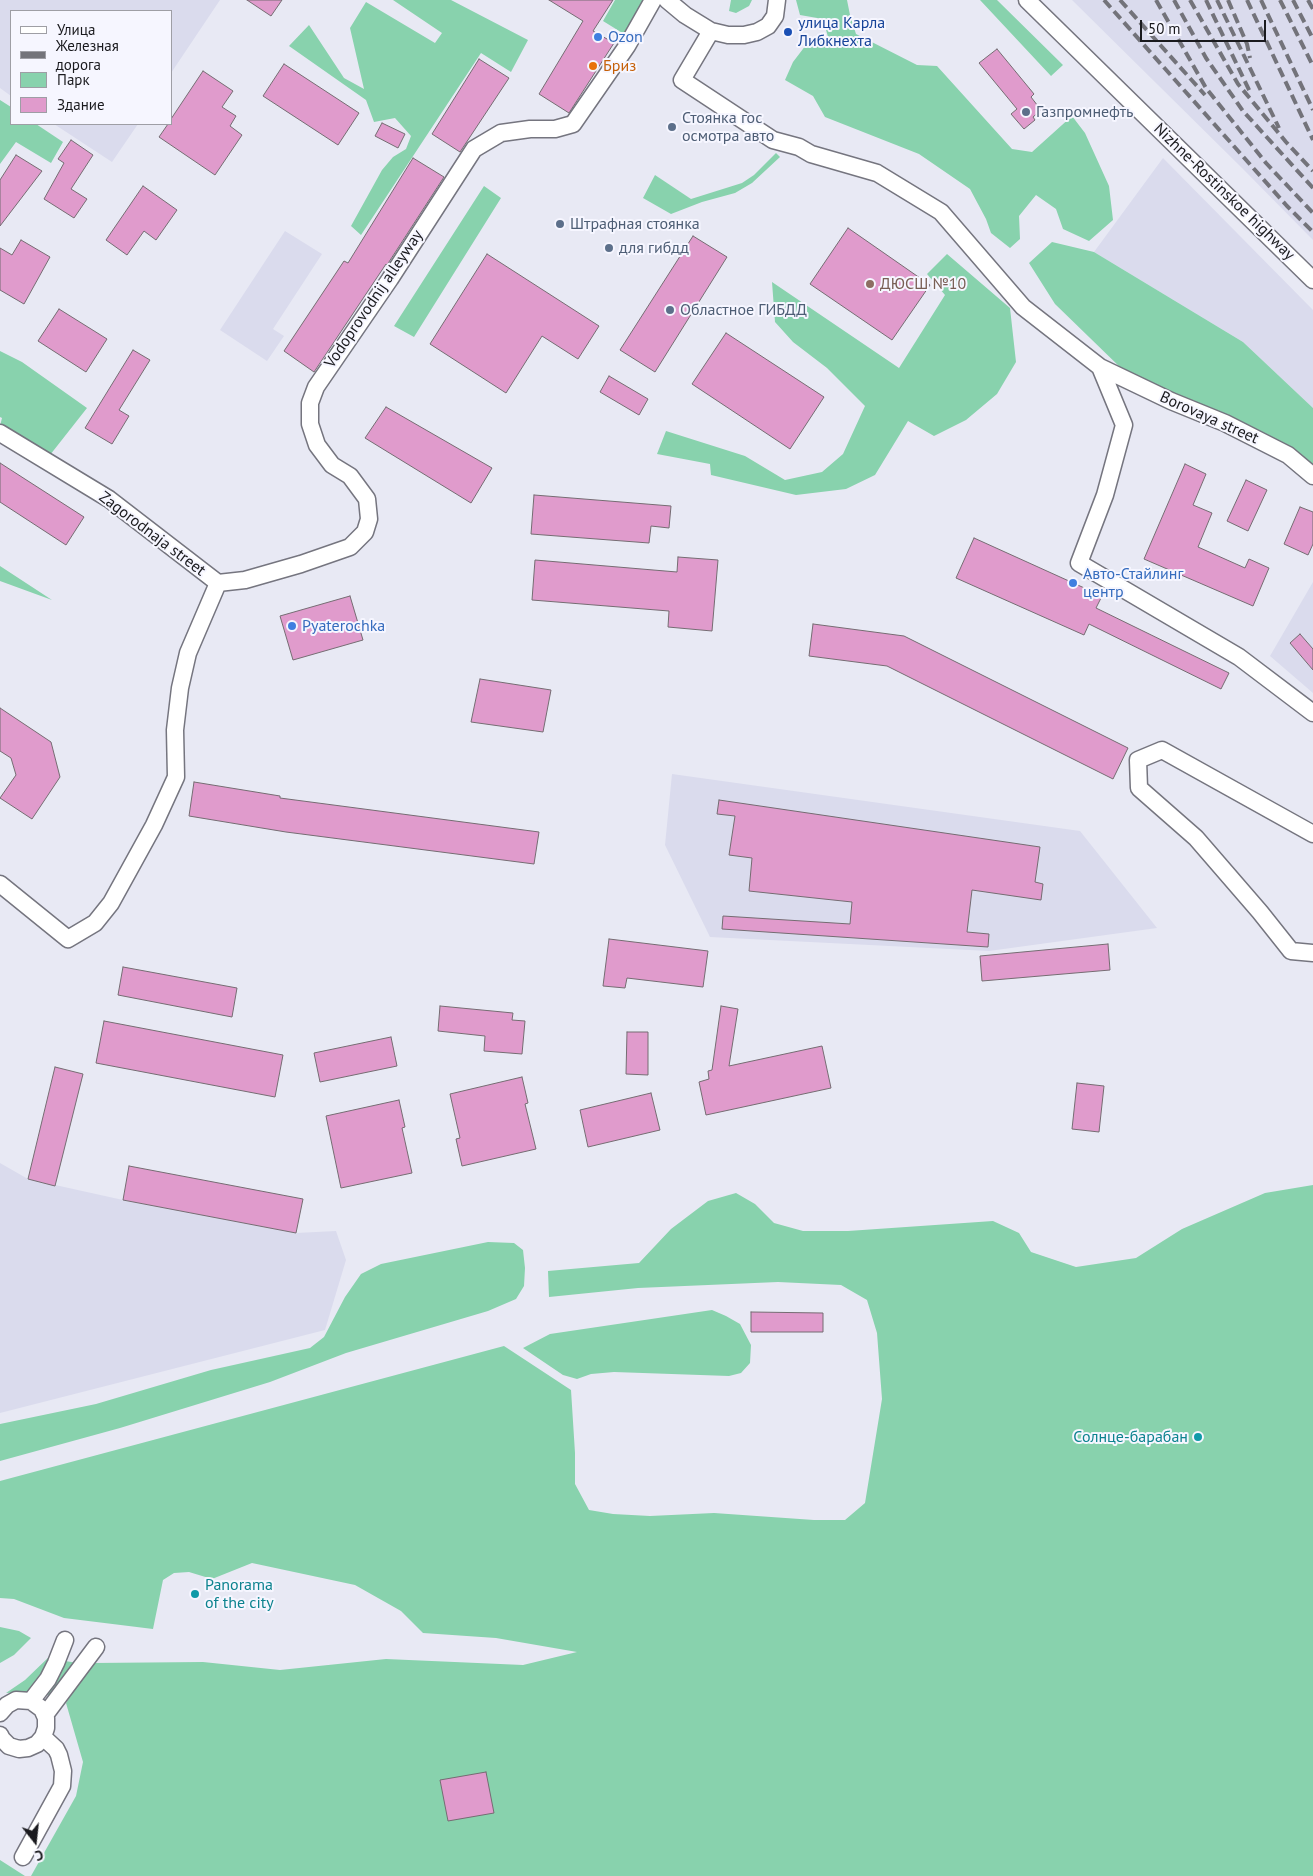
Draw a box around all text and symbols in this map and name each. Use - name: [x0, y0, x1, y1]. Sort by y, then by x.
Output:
- legend: [10, 10, 172, 125]
- scale bar: [1143, 10, 1269, 42]
- place label: улица Карла Либкнехта: [798, 13, 885, 51]
- text: 50 m: [1148, 19, 1181, 38]
- text: Улица: [57, 20, 95, 39]
- marker: улица Карла Либкнехта: [782, 26, 794, 38]
- place label: Ozon: [608, 27, 643, 47]
- marker: Ozon: [592, 31, 604, 43]
- text: Железная дорога: [56, 36, 119, 74]
- place label: Бриз: [603, 56, 636, 76]
- marker: Бриз: [587, 60, 599, 72]
- text: Парк: [57, 70, 90, 89]
- text: Здание: [57, 95, 105, 114]
- place label: Газпромнефть: [1036, 102, 1133, 122]
- marker: Газпромнефть: [1020, 106, 1032, 118]
- place label: Стоянка гос осмотра авто: [682, 108, 774, 146]
- street label: Nizhne-Rostinskoe highway: [1149, 120, 1299, 264]
- marker: Стоянка гос осмотра авто: [666, 121, 678, 133]
- place label: Штрафная стоянка: [570, 214, 700, 234]
- marker: Штрафная стоянка: [554, 218, 566, 230]
- street label: Vodoprovodnij alleyway: [321, 226, 427, 372]
- place label: для гибдд: [619, 238, 689, 258]
- marker: для гибдд: [603, 242, 615, 254]
- place label: ДЮСШ №10: [880, 274, 966, 294]
- marker: ДЮСШ №10: [864, 278, 876, 290]
- place label: Областное ГИБДД: [680, 300, 807, 320]
- marker: Областное ГИБДД: [664, 304, 676, 316]
- street label: Borovaya street: [1157, 388, 1261, 448]
- street label: Zagorodnaja street: [95, 488, 209, 580]
- place label: Авто-Стайлинг центр: [1083, 564, 1183, 602]
- marker: Авто-Стайлинг центр: [1067, 577, 1079, 589]
- place label: Pyaterochka: [302, 616, 385, 636]
- marker: Pyaterochka: [286, 620, 298, 632]
- place label: Солнце-барабан: [1073, 1427, 1188, 1447]
- marker: Солнце-барабан: [1192, 1431, 1204, 1443]
- place label: Panorama of the city: [205, 1575, 274, 1613]
- marker: Panorama of the city: [189, 1588, 201, 1600]
- north arrow: [10, 1816, 60, 1866]
- text: С: [33, 1846, 45, 1865]

